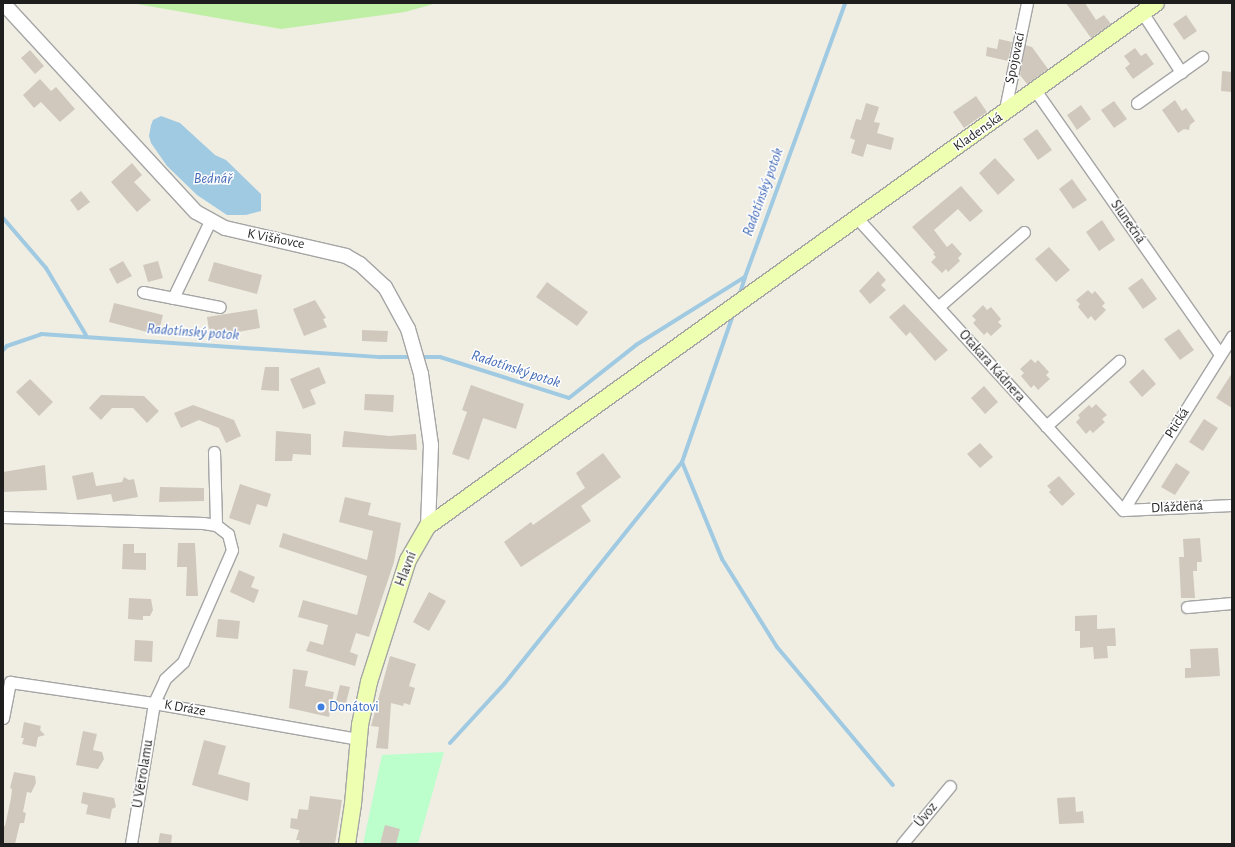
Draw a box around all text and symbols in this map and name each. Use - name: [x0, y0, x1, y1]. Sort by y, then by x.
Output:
- street label: Spojovací: [1001, 31, 1029, 85]
- street label: Kladenská: [950, 109, 1006, 155]
- water label: Radotínský potok: [739, 145, 787, 239]
- water label: Bednář: [194, 170, 232, 188]
- street label: Slunečná: [1107, 197, 1149, 247]
- street label: K Višňovce: [246, 225, 306, 253]
- water label: Radotínský potok: [146, 320, 240, 344]
- street label: Otakara Kádnera: [955, 327, 1029, 405]
- water label: Radotínský potok: [469, 346, 563, 392]
- street label: Ptická: [1161, 405, 1193, 441]
- street label: Dlážděná: [1151, 497, 1203, 517]
- street label: Hlavní: [392, 549, 420, 589]
- street label: K Dráze: [163, 696, 207, 720]
- place label: Donátovi: [329, 699, 379, 715]
- marker: Donátovi: [316, 702, 326, 712]
- street label: U Větrolamu: [129, 739, 157, 809]
- street label: Úvoz: [911, 799, 941, 831]

